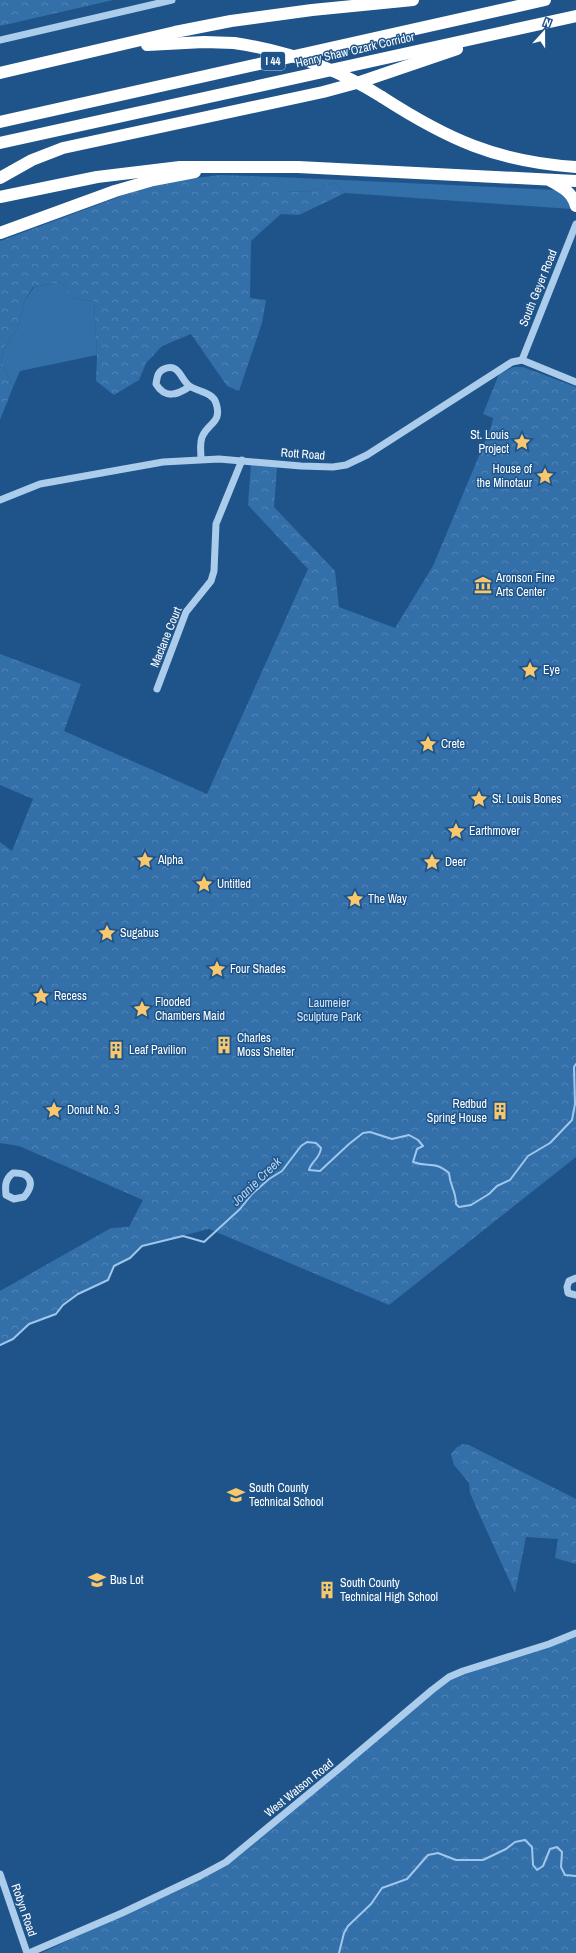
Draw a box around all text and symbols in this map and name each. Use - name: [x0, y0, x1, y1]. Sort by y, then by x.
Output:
- north arrow: [524, 12, 564, 52]
- text: N: [542, 15, 553, 30]
- street label: Henry Shaw Ozark Corridor: [294, 28, 417, 71]
- road number: I 44: [261, 52, 285, 70]
- street label: South Geyer Road: [515, 247, 561, 329]
- place label: St. Louis Project: [470, 427, 509, 457]
- place icon: St. Louis Project: [512, 432, 532, 452]
- street label: Rott Road: [280, 444, 326, 464]
- place label: House of the Minotaur: [477, 461, 533, 491]
- place icon: House of the Minotaur: [535, 466, 555, 486]
- place label: Aronson Fine Arts Center: [495, 570, 555, 600]
- museum icon: Aronson Fine Arts Center: [473, 575, 493, 595]
- street label: Maclane Court: [147, 604, 185, 670]
- place icon: Eye: [520, 660, 540, 680]
- place label: Eye: [543, 662, 560, 678]
- place icon: Crete: [418, 734, 438, 754]
- place label: Crete: [441, 736, 465, 752]
- place icon: St. Louis Bones: [469, 789, 489, 809]
- place label: St. Louis Bones: [492, 791, 562, 807]
- place icon: Earthmover: [446, 821, 466, 841]
- place label: Earthmover: [469, 823, 521, 839]
- place icon: Alpha: [135, 850, 155, 870]
- place label: Alpha: [157, 852, 184, 868]
- place icon: Deer: [422, 852, 442, 872]
- place label: Deer: [445, 854, 467, 870]
- place icon: Untitled: [194, 874, 214, 894]
- place label: Untitled: [217, 876, 251, 892]
- place icon: The Way: [345, 889, 365, 909]
- place label: The Way: [368, 891, 407, 907]
- place icon: Sugabus: [97, 923, 117, 943]
- place label: Sugabus: [120, 925, 159, 941]
- place icon: Four Shades: [207, 959, 227, 979]
- place label: Four Shades: [230, 961, 286, 977]
- place icon: Recess: [31, 986, 51, 1006]
- place label: Recess: [54, 988, 87, 1004]
- place label: Flooded Chambers Maid: [155, 994, 225, 1024]
- park label: Laumeier Sculpture Park: [297, 995, 361, 1025]
- place icon: Flooded Chambers Maid: [132, 999, 152, 1019]
- place label: Charles Moss Shelter: [237, 1030, 295, 1060]
- building icon: Charles Moss Shelter: [214, 1035, 234, 1055]
- building icon: Leaf Pavilion: [106, 1040, 126, 1060]
- place label: Leaf Pavilion: [129, 1042, 186, 1058]
- place label: Redbud Spring House: [427, 1096, 487, 1126]
- place icon: Donut No. 3: [44, 1100, 64, 1120]
- building icon: Redbud Spring House: [490, 1101, 510, 1121]
- place label: Donut No. 3: [67, 1102, 120, 1118]
- water label: Joanie Creek: [227, 1153, 286, 1210]
- place label: South County Technical School: [249, 1480, 323, 1510]
- school or university icon: South County Technical School: [226, 1485, 246, 1505]
- school or university icon: Bus Lot: [87, 1570, 107, 1590]
- place label: Bus Lot: [110, 1572, 144, 1588]
- place label: South County Technical High School: [340, 1575, 438, 1605]
- building icon: South County Technical High School: [317, 1580, 337, 1600]
- street label: West Watson Road: [261, 1755, 337, 1821]
- street label: Robyn Road: [8, 1882, 40, 1938]

